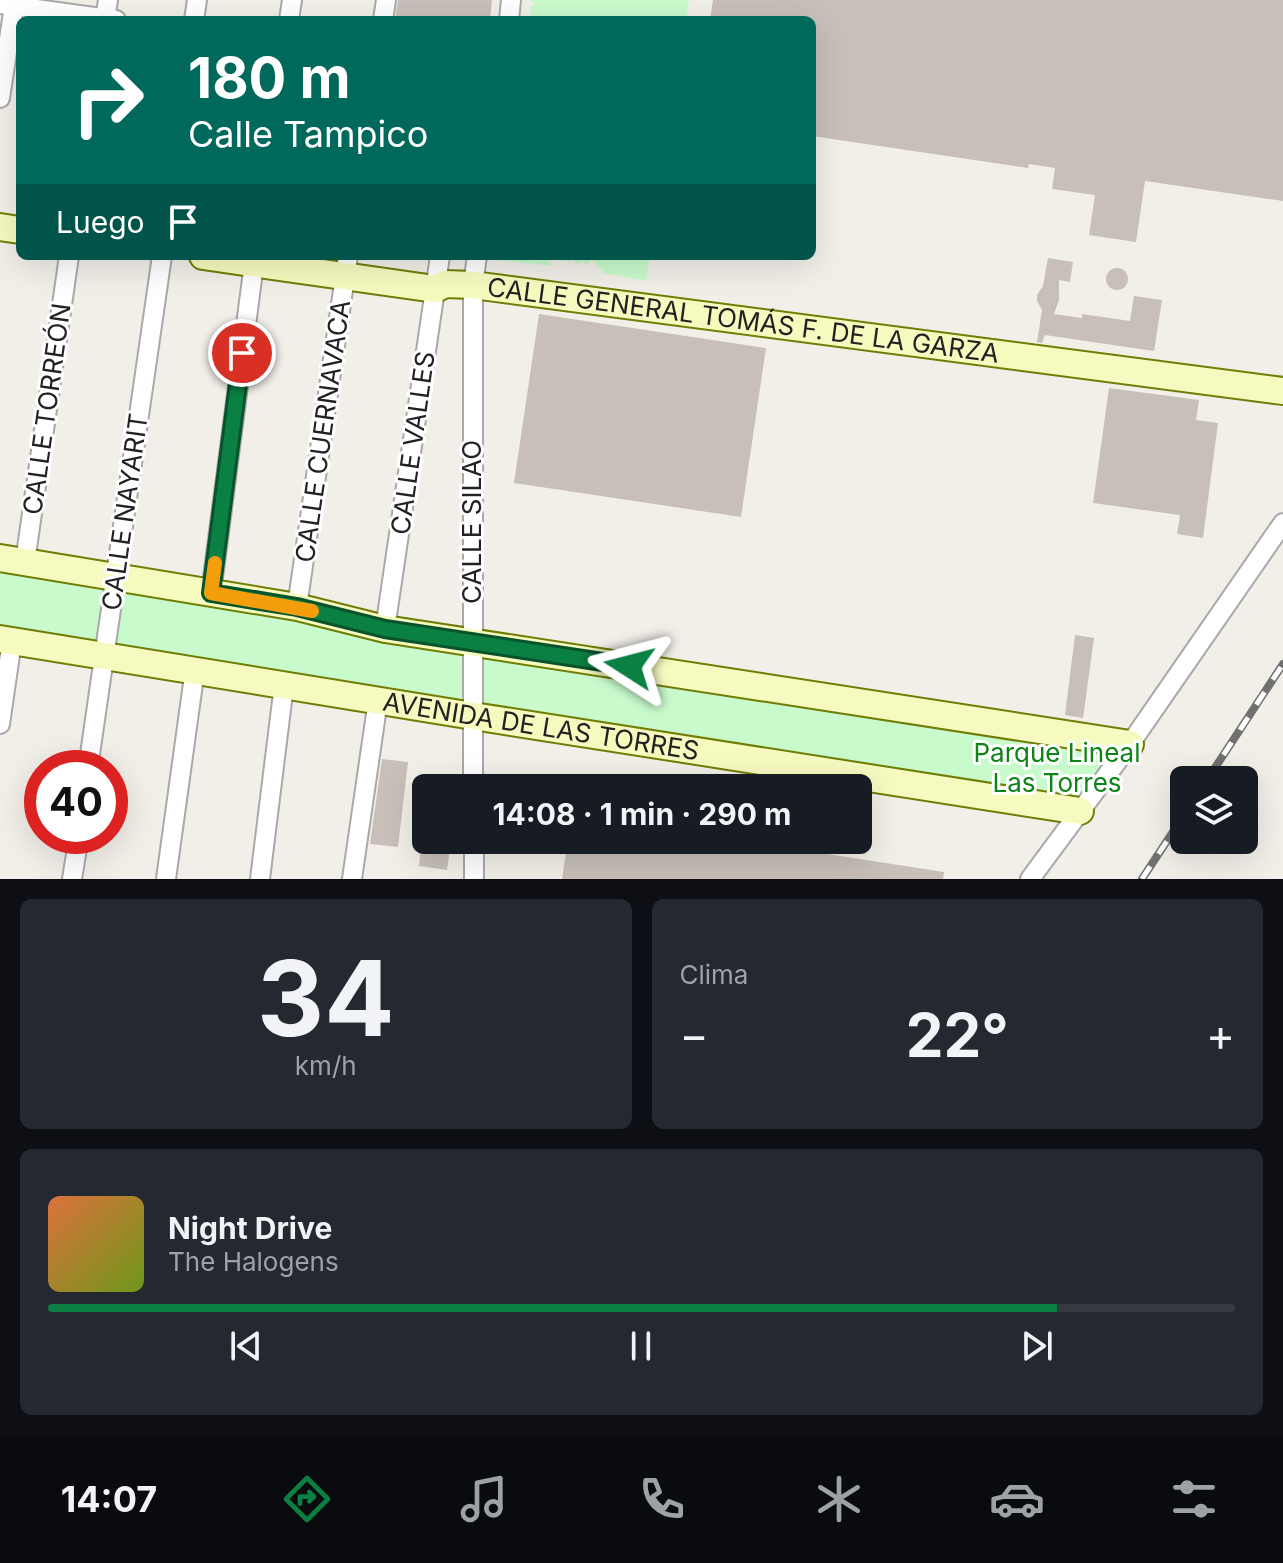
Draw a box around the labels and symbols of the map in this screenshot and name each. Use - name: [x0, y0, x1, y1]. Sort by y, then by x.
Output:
- street label: CALLE GENERAL TOMÁS F. DE LA GARZA: [485, 271, 1001, 369]
- street label: CALLE CUERNAVACA: [289, 298, 356, 564]
- street label: CALLE TORREÓN: [16, 301, 77, 517]
- pin: [208, 319, 276, 387]
- street label: CALLE VALLES: [384, 349, 441, 536]
- street label: CALLE NAYARIT: [95, 411, 154, 612]
- street label: CALLE SILAO: [456, 440, 487, 604]
- position arrow: [587, 624, 671, 708]
- street label: AVENIDA DE LAS TORRES: [381, 686, 701, 766]
- park label: Parque Lineal Las Torres: [974, 737, 1141, 798]
- speed limit sign: 40: [24, 750, 128, 854]

